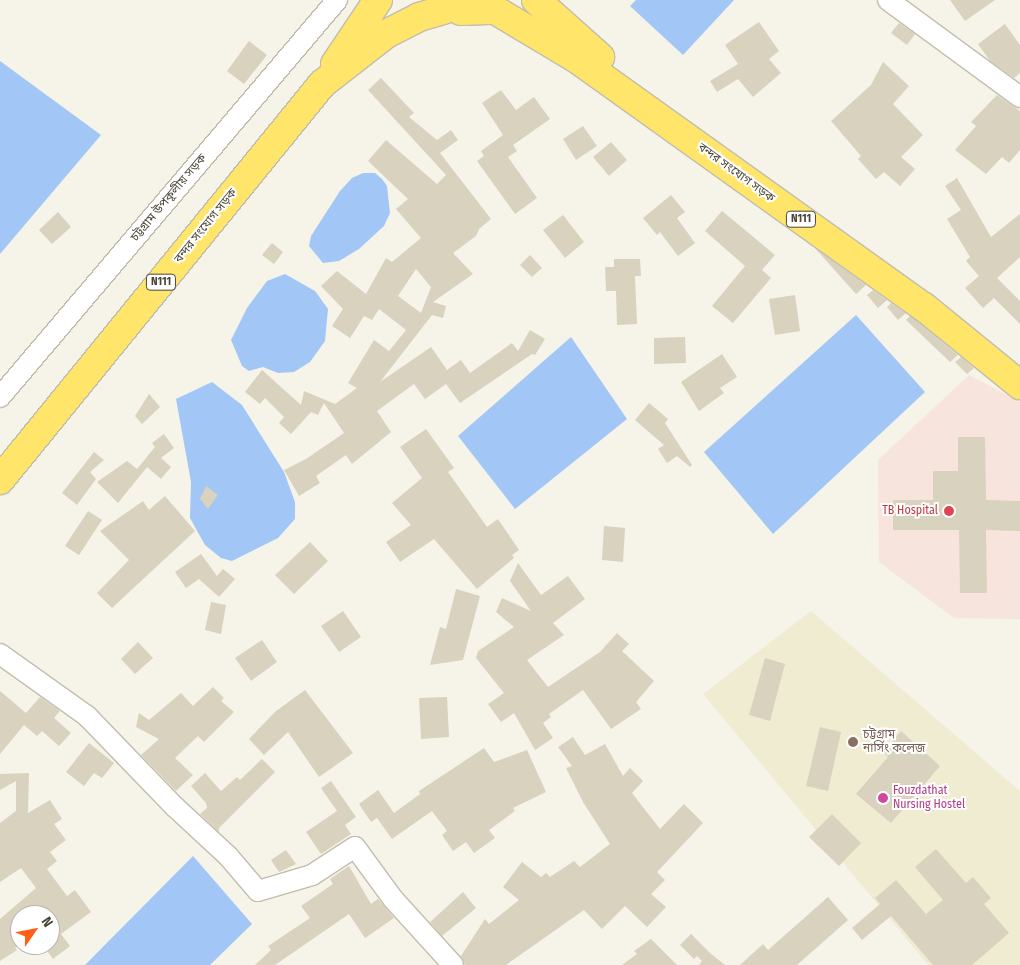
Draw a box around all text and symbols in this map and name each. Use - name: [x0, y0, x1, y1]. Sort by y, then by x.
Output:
- street label: বন্দর সংযোগ সড়ক: [695, 140, 777, 206]
- street label: চট্টগ্রাম উপকূলীয় সড়ক: [128, 151, 210, 245]
- street label: বন্দর সংযোগ সড়ক: [172, 186, 240, 266]
- road number: N111: [785, 210, 817, 228]
- road number: N111: [145, 274, 177, 290]
- place label: TB Hospital: [882, 504, 938, 518]
- marker: TB Hospital: [942, 504, 956, 518]
- place label: চট্টগ্রাম নার্সিং কলেজ: [863, 728, 925, 756]
- marker: চট্টগ্রাম নার্সিং কলেজ: [847, 736, 859, 748]
- place label: Fouzdathat Nursing Hostel: [893, 784, 965, 812]
- marker: Fouzdathat Nursing Hostel: [877, 792, 889, 804]
- north arrow: [10, 905, 60, 955]
- text: N: [38, 914, 57, 930]

